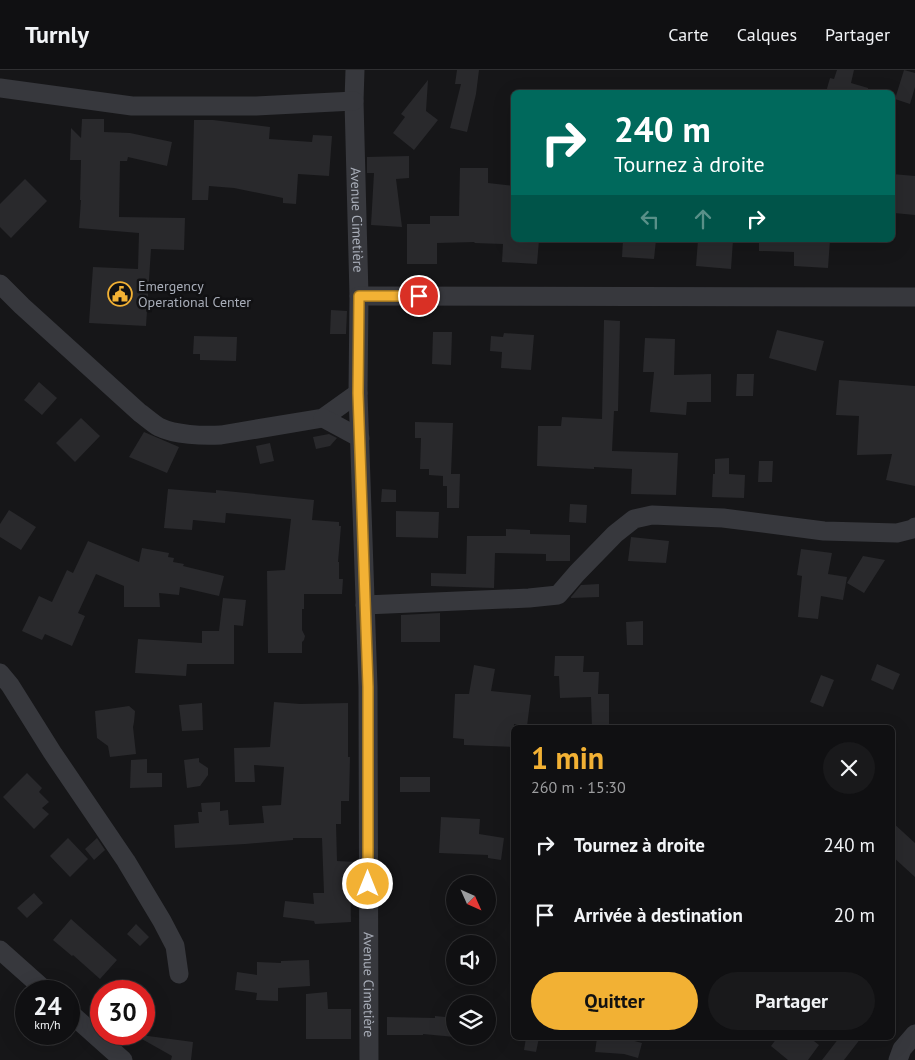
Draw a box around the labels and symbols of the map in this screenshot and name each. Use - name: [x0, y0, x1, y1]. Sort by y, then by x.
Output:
- street label: Avenue Cimetière: [347, 167, 367, 273]
- pin: [398, 275, 440, 317]
- place label: Emergency Operational Center: [138, 277, 251, 311]
- public building icon: Emergency Operational Center: [107, 281, 133, 307]
- position arrow: [341, 857, 393, 909]
- north arrow: [446, 875, 496, 925]
- street label: Avenue Cimetière: [360, 932, 378, 1037]
- speed limit sign: 30: [90, 980, 155, 1045]

